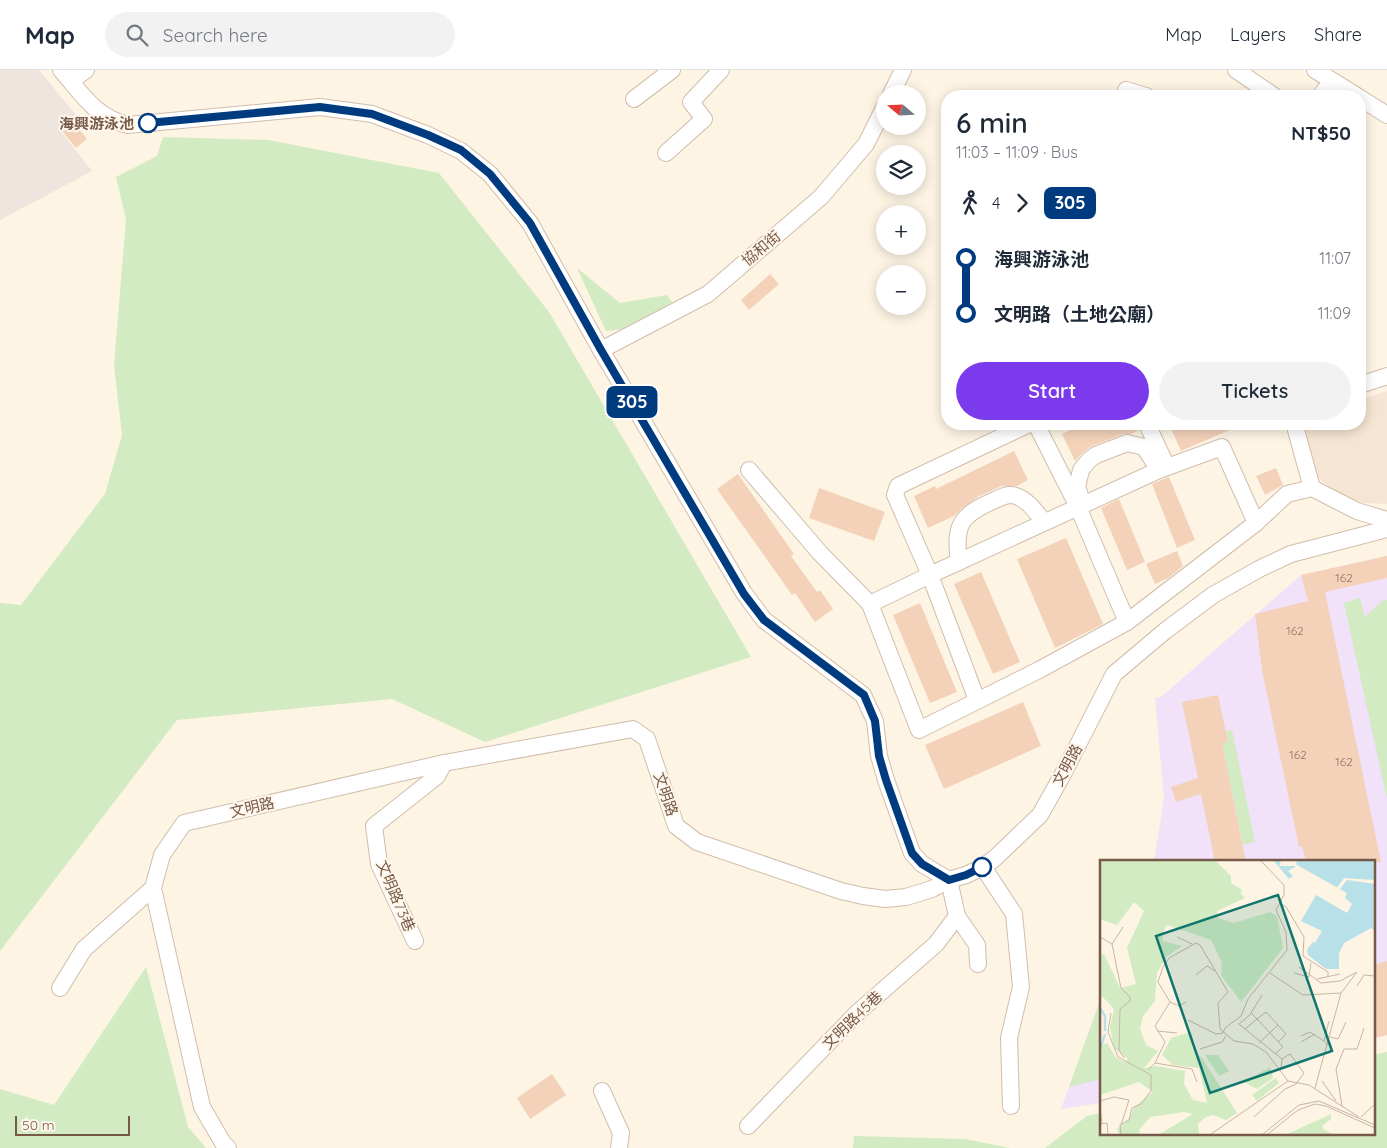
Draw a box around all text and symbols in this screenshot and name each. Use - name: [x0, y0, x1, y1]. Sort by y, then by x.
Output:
- search box: [105, 12, 455, 57]
- text: Map: [25, 20, 75, 50]
- icon: search: [123, 21, 151, 49]
- text: Search here: [163, 23, 268, 47]
- text: Map: [1165, 23, 1202, 46]
- text: Layers: [1230, 23, 1286, 46]
- text: Share: [1314, 23, 1362, 46]
- north arrow: [876, 85, 926, 135]
- map controls: [876, 85, 926, 315]
- text: 6 min: [956, 105, 1028, 140]
- marker: 海興游泳池: [138, 113, 158, 133]
- place label: 海興游泳池: [59, 114, 134, 133]
- text: NT$50: [1291, 121, 1351, 145]
- text: 11:03 – 11:09 · Bus: [956, 142, 1078, 162]
- button: layers: [876, 145, 926, 195]
- icon: walk: [956, 189, 984, 217]
- icon: forward: [1008, 189, 1036, 217]
- text: 305: [1054, 191, 1086, 214]
- text: 4: [992, 193, 1000, 213]
- button: +: [876, 205, 926, 255]
- street label: 協和街: [738, 226, 784, 270]
- text: 海興游泳池: [994, 247, 1089, 271]
- text: 11:07: [1319, 248, 1351, 268]
- button: −: [876, 265, 926, 315]
- text: 文明路（土地公廟）: [994, 302, 1165, 326]
- text: 11:09: [1318, 303, 1351, 323]
- button: Start: [956, 362, 1149, 420]
- button: Tickets: [1159, 362, 1351, 420]
- line badge: 305: [603, 386, 661, 418]
- text: 305: [616, 390, 648, 413]
- house number: 162: [1335, 570, 1353, 585]
- house number: 162: [1286, 623, 1304, 638]
- street label: 文明路: [1048, 741, 1086, 789]
- house number: 162: [1289, 747, 1307, 762]
- house number: 162: [1335, 754, 1353, 769]
- street label: 文明路: [650, 770, 682, 818]
- street label: 文明路: [228, 793, 276, 821]
- unlabelled marker: [972, 857, 992, 877]
- street label: 文明路73巷: [372, 858, 420, 934]
- inset map: [1100, 860, 1374, 1136]
- street label: 文明路45巷: [818, 987, 886, 1053]
- scale bar: [15, 1113, 130, 1136]
- text: 50 m: [22, 1116, 55, 1134]

